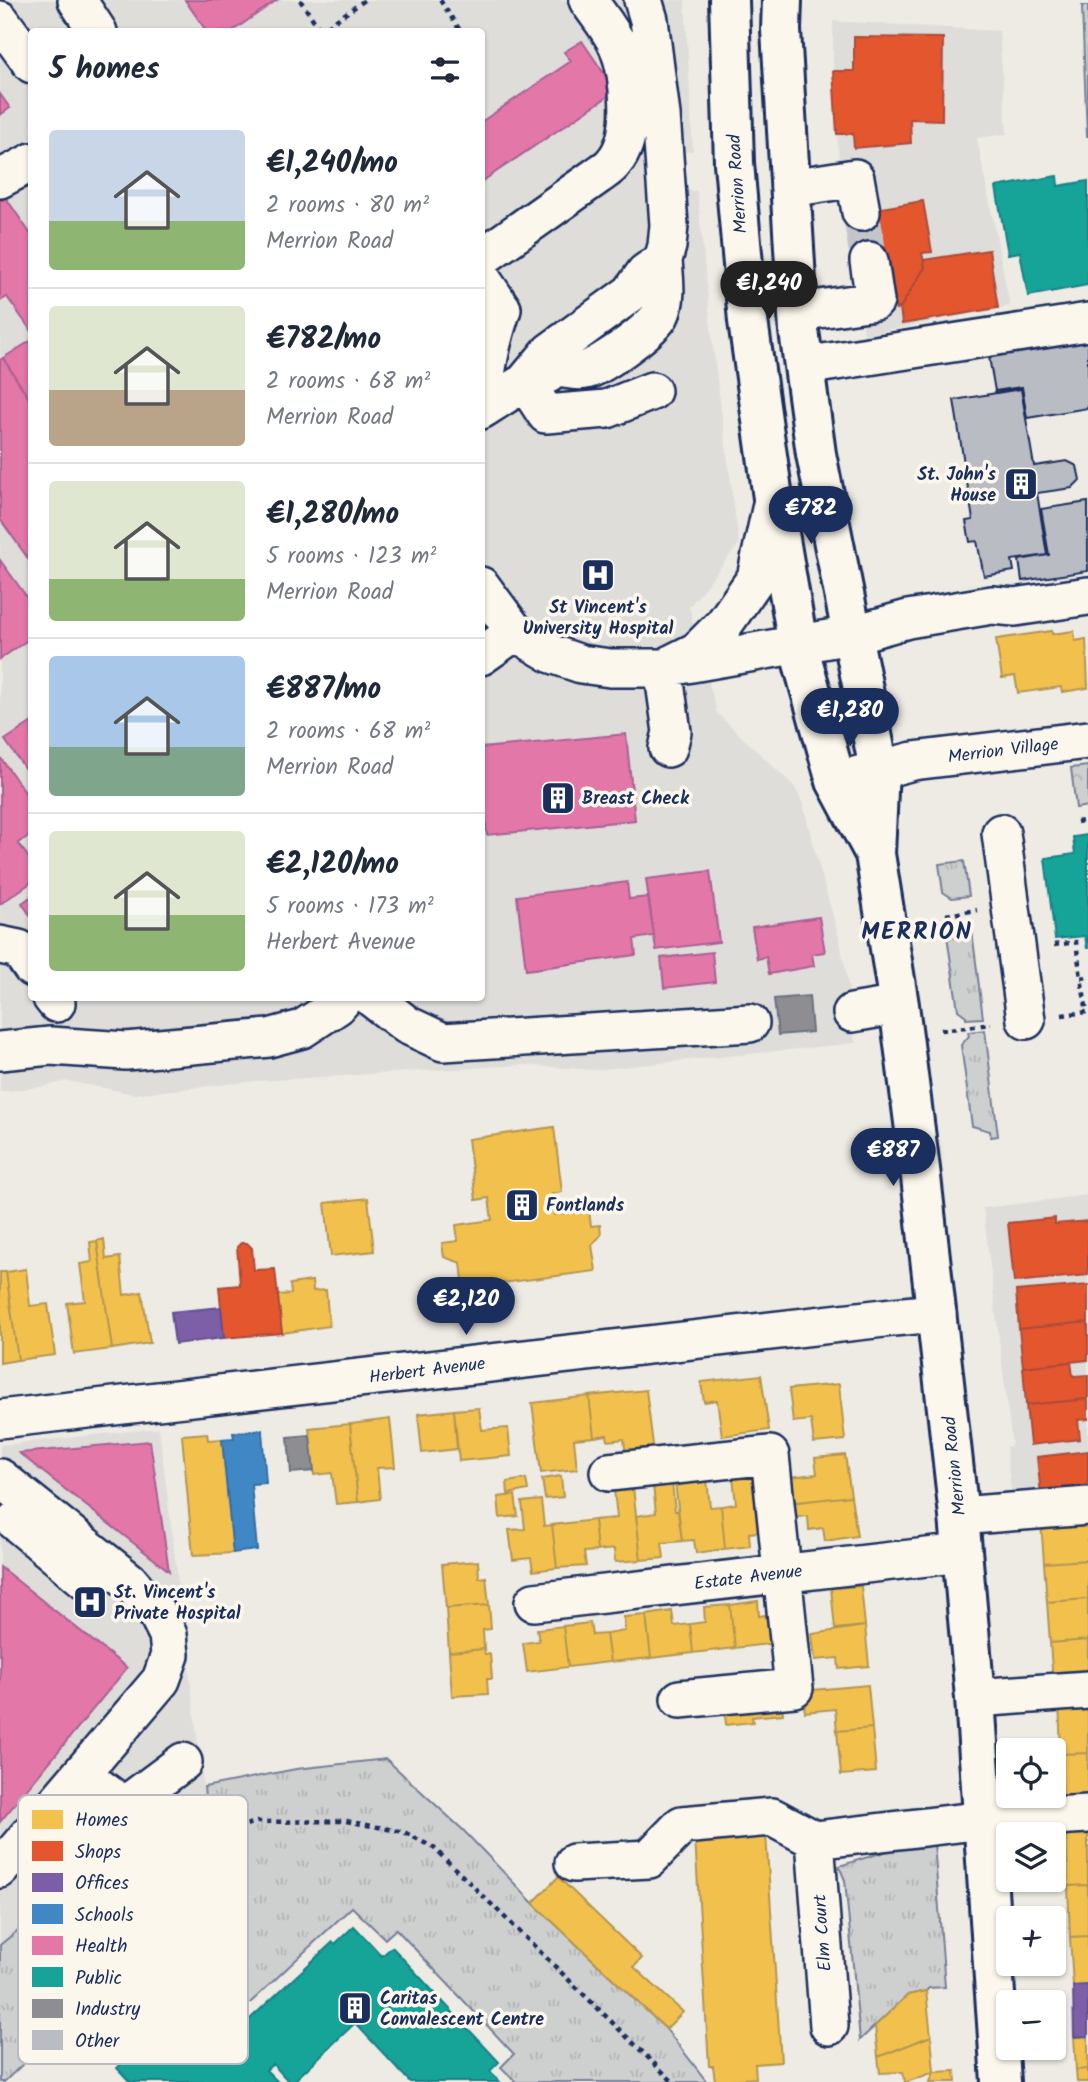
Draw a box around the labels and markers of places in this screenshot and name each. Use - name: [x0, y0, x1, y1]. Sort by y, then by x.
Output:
- pin: €1,240: [712, 262, 826, 321]
- place label: St. John's House: [917, 461, 997, 511]
- building icon: St. John's House: [1002, 465, 1040, 503]
- pin: €782: [770, 486, 852, 546]
- hospital icon: St Vincent's University Hospital: [579, 556, 617, 594]
- place label: St Vincent's University Hospital: [523, 594, 673, 644]
- pin: €1,280: [793, 688, 907, 748]
- building icon: Breast Check: [539, 779, 577, 817]
- place label: Breast Check: [582, 785, 690, 814]
- pin: €887: [852, 1128, 934, 1188]
- building icon: Fontlands: [503, 1186, 541, 1224]
- place label: Fontlands: [546, 1192, 625, 1221]
- pin: €2,120: [409, 1278, 523, 1337]
- place label: St. Vincent's Private Hospital: [114, 1579, 241, 1629]
- hospital icon: St. Vincent's Private Hospital: [71, 1583, 109, 1621]
- place label: Caritas Convalescent Centre: [380, 1985, 544, 2035]
- building icon: Caritas Convalescent Centre: [336, 1989, 374, 2027]

